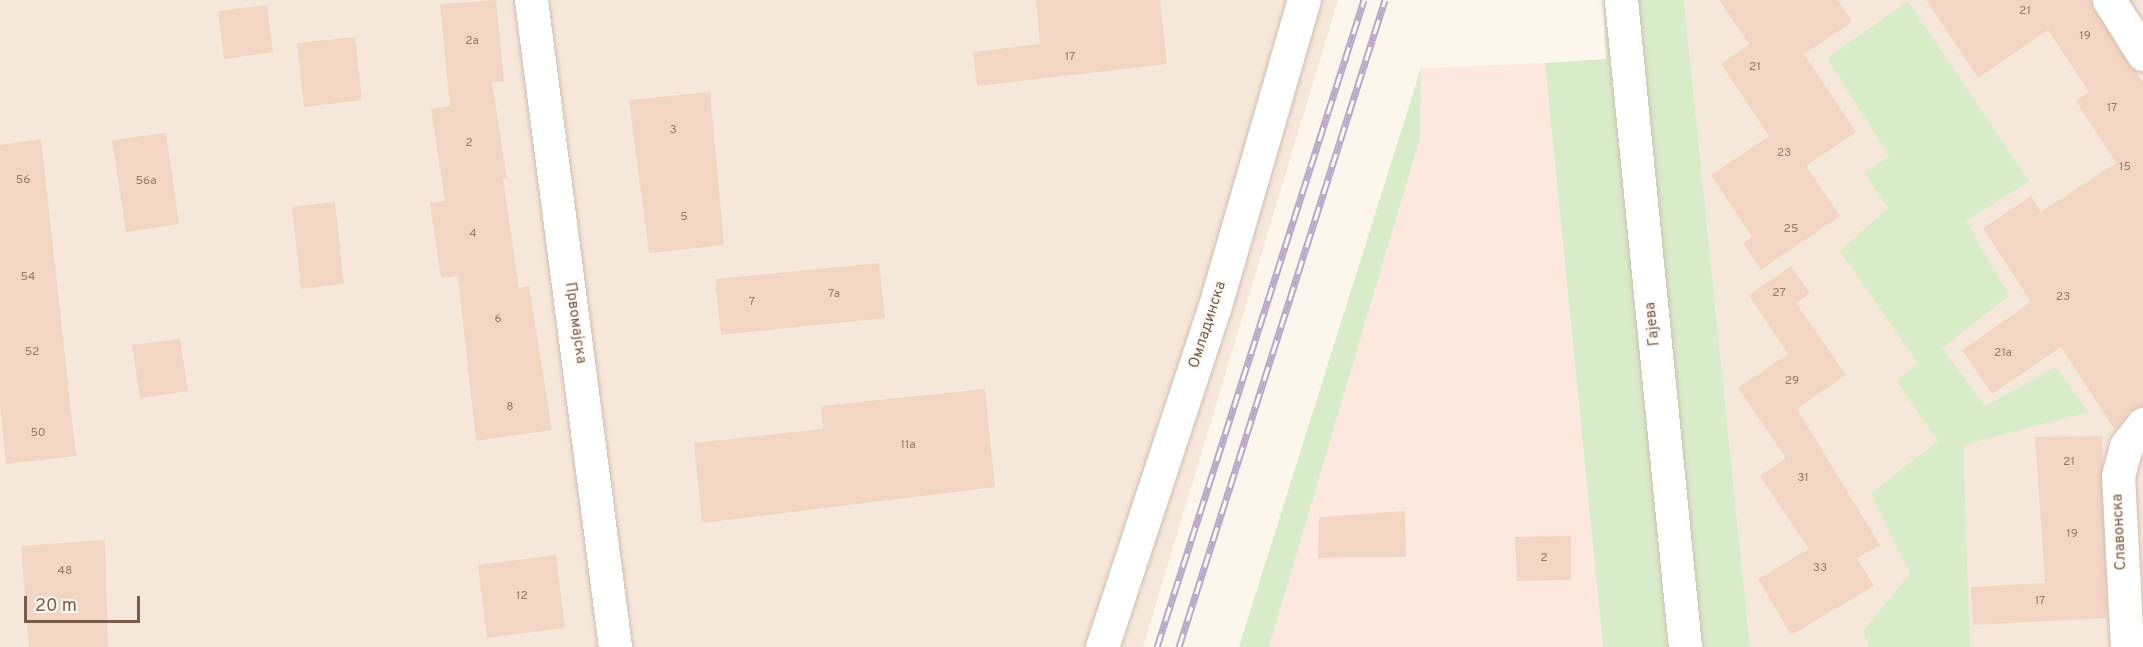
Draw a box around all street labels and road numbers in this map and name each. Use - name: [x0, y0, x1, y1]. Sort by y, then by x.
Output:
- street label: Омладинска: [1185, 279, 1231, 371]
- street label: Првомајска: [560, 281, 590, 365]
- street label: Гајева: [1642, 301, 1664, 347]
- street label: Славонска: [2109, 493, 2131, 571]

